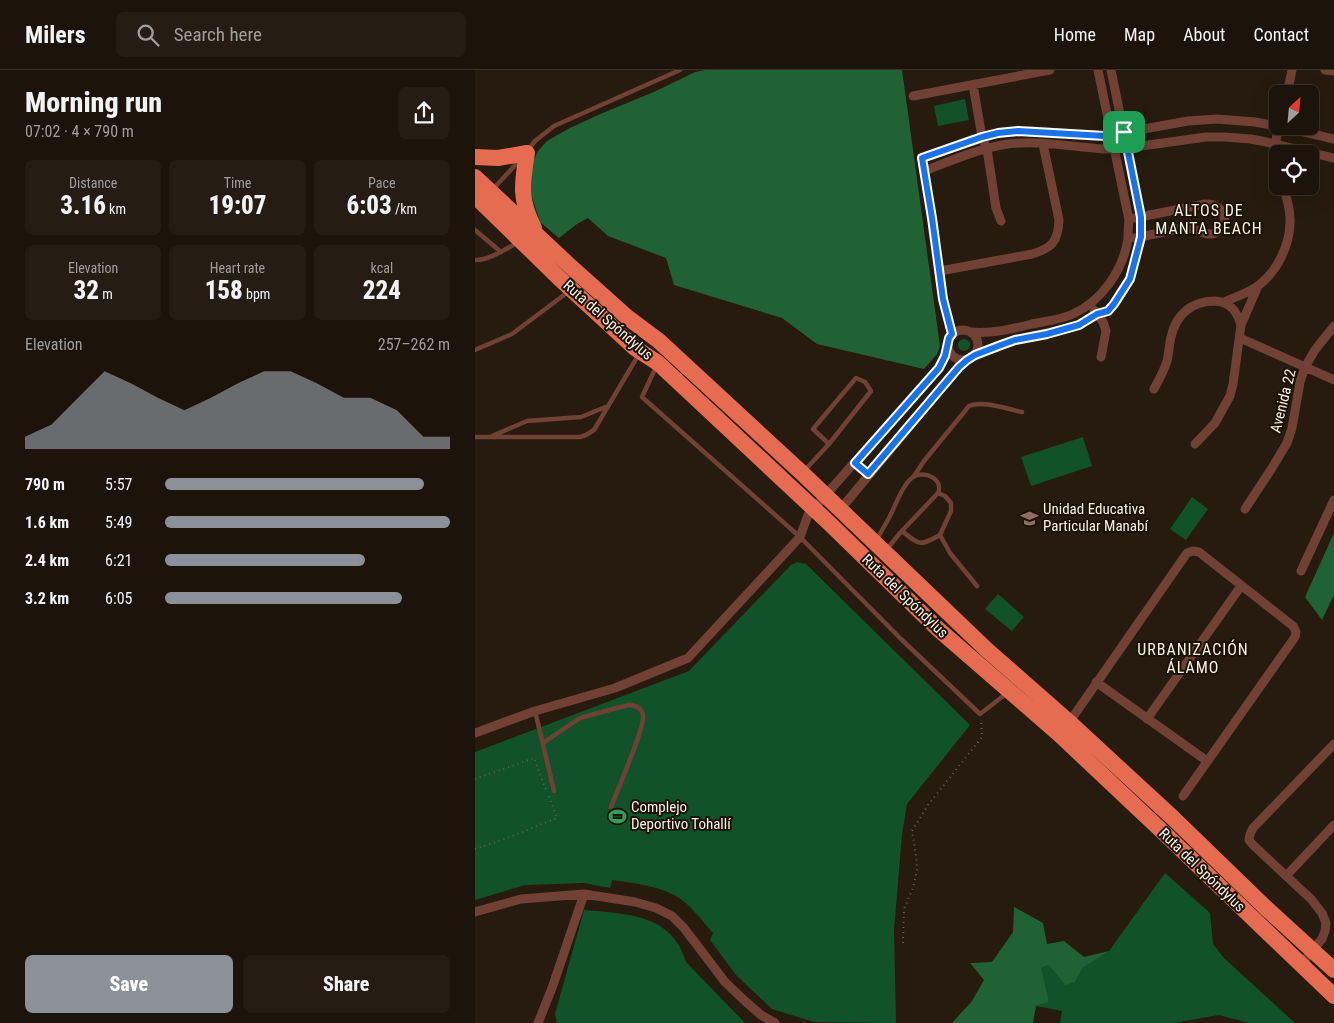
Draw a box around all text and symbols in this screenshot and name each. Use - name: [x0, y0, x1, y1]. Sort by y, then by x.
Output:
- search box: [116, 12, 466, 57]
- text: Milers: [25, 21, 86, 49]
- icon: search: [134, 21, 162, 49]
- text: Search here: [174, 23, 262, 46]
- text: Home: [1054, 24, 1096, 45]
- text: Map: [1124, 24, 1155, 45]
- text: About: [1183, 24, 1225, 45]
- text: Contact: [1253, 24, 1309, 45]
- north arrow: [1269, 85, 1319, 135]
- map controls: [1269, 85, 1319, 195]
- text: Morning run: [25, 86, 162, 119]
- button: share: [398, 87, 450, 139]
- pin: [1103, 111, 1145, 153]
- icon: arrive: [1110, 118, 1138, 146]
- text: 07:02 · 4 × 790 m: [25, 122, 134, 141]
- button: locate: [1269, 145, 1319, 195]
- text: Distance: [69, 175, 117, 191]
- text: Time: [224, 175, 251, 191]
- text: Pace: [368, 175, 396, 191]
- text: 3.16: [60, 191, 106, 220]
- text: 19:07: [209, 191, 266, 220]
- text: 6:03: [347, 191, 392, 220]
- text: km: [106, 201, 126, 217]
- text: /km: [392, 201, 417, 217]
- district label: ALTOS DE MANTA BEACH: [1155, 201, 1263, 238]
- text: Elevation: [68, 260, 118, 276]
- text: Heart rate: [210, 260, 265, 276]
- text: kcal: [371, 260, 393, 276]
- text: 32: [74, 276, 99, 305]
- text: 158: [205, 276, 243, 305]
- text: 224: [363, 276, 401, 305]
- street label: Ruta del Spóndylus: [560, 276, 657, 364]
- text: m: [99, 286, 113, 302]
- text: bpm: [243, 286, 270, 302]
- text: Elevation: [25, 335, 83, 354]
- text: 257–262 m: [378, 335, 450, 354]
- street label: Avenida 22: [1266, 367, 1300, 435]
- text: 790 m: [25, 475, 65, 494]
- text: 5:57: [105, 475, 132, 494]
- place label: Unidad Educativa Particular Manabí: [1043, 500, 1149, 535]
- school or university icon: Unidad Educativa Particular Manabí: [1019, 508, 1039, 528]
- text: 1.6 km: [25, 513, 69, 532]
- text: 5:49: [105, 513, 132, 532]
- street label: Ruta del Spóndylus: [858, 550, 952, 642]
- text: 2.4 km: [25, 551, 69, 570]
- text: 6:21: [105, 551, 132, 570]
- text: 3.2 km: [25, 589, 69, 608]
- text: 6:05: [105, 589, 132, 608]
- district label: URBANIZACIÓN ÁLAMO: [1137, 639, 1249, 677]
- place label: Complejo Deportivo Tohallí: [631, 798, 732, 833]
- sports icon: Complejo Deportivo Tohallí: [607, 806, 627, 826]
- street label: Ruta del Spóndylus: [1155, 824, 1249, 916]
- button: Save: [25, 955, 233, 1013]
- button: Share: [243, 955, 450, 1013]

